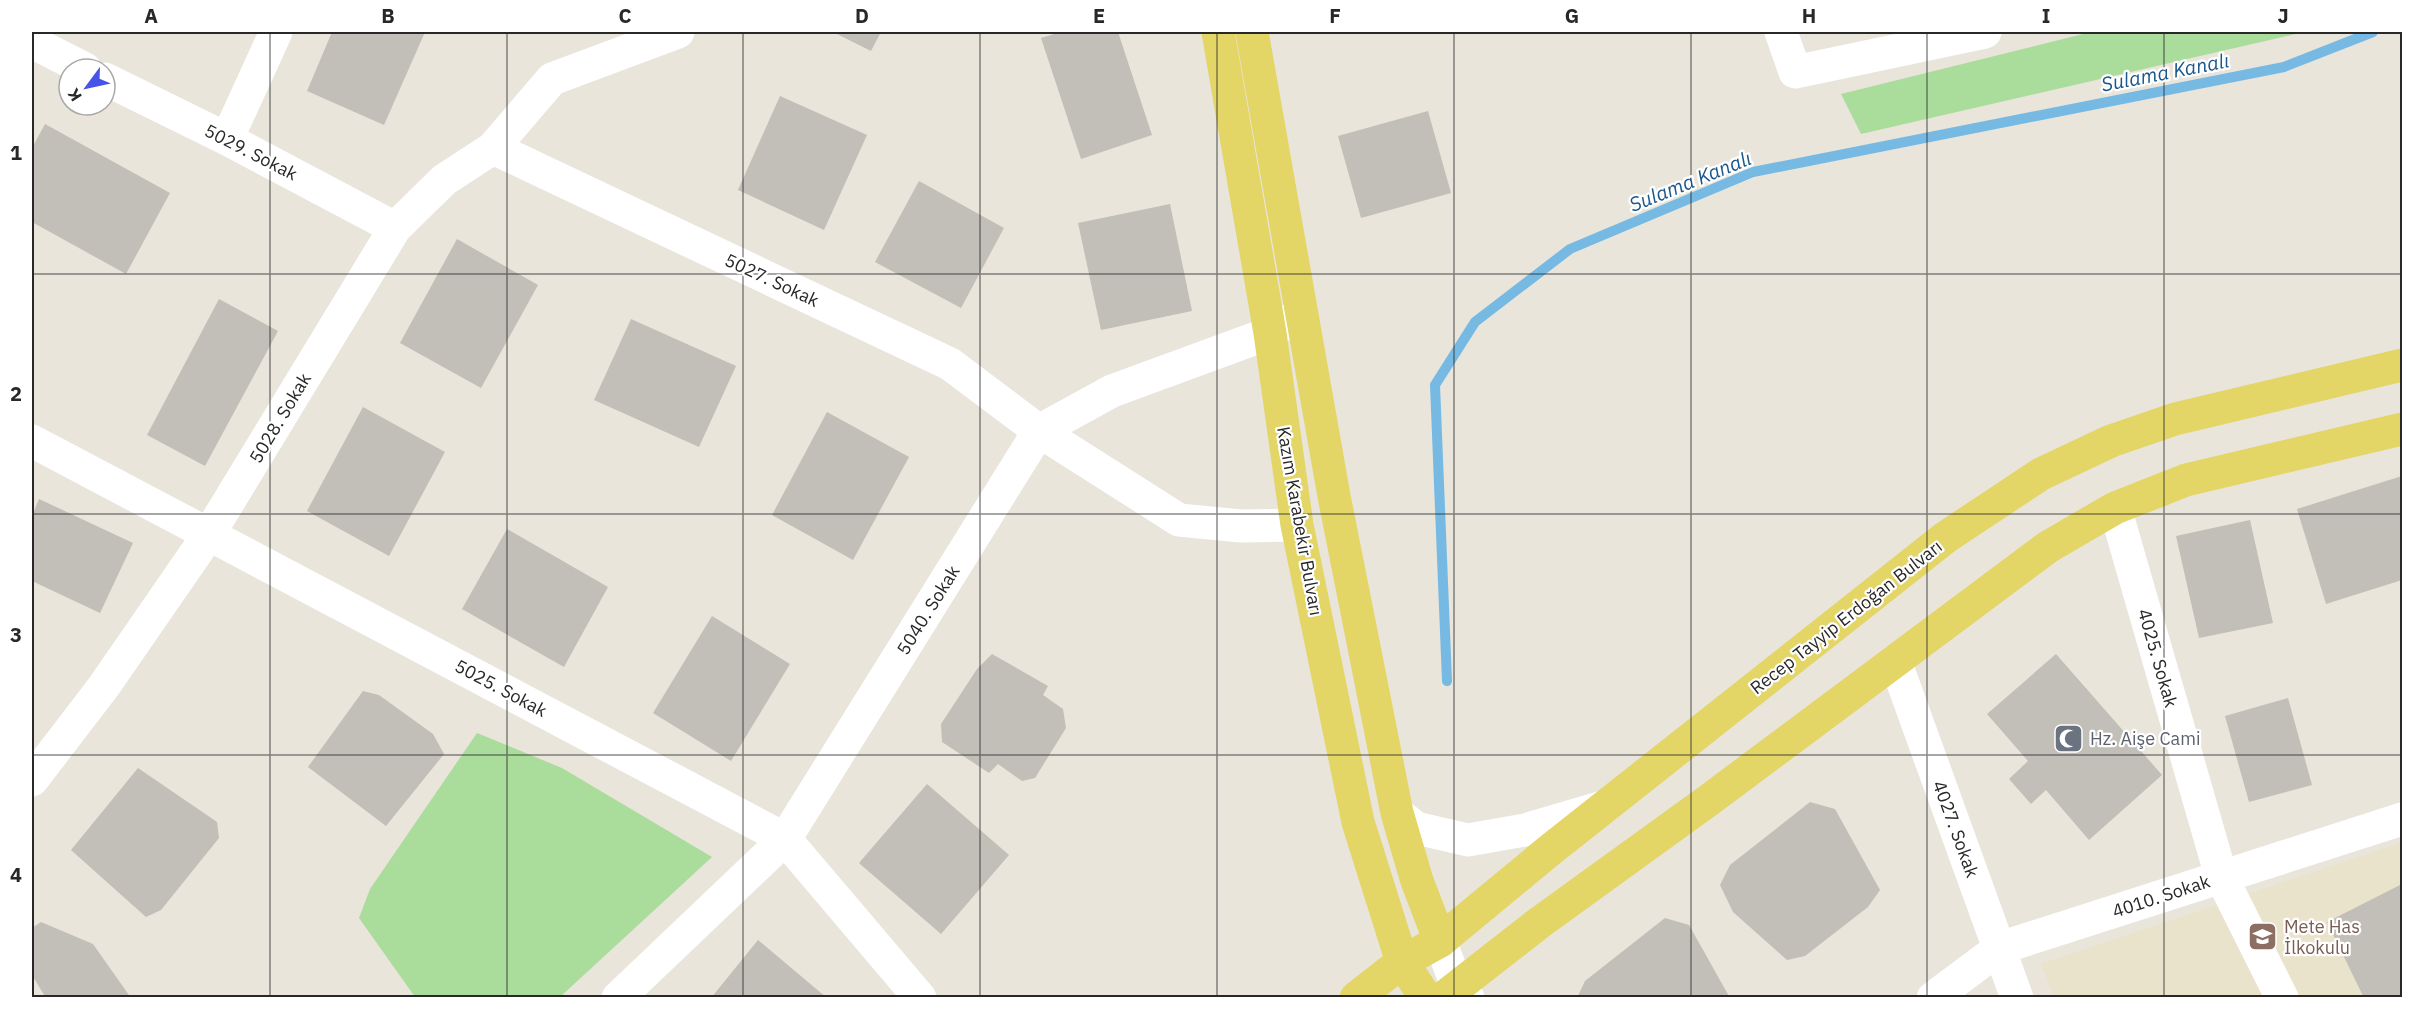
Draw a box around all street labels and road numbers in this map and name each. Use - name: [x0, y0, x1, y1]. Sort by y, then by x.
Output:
- street label: 5029. Sokak: [201, 119, 302, 185]
- street label: 5027. Sokak: [721, 248, 823, 312]
- street label: 5028. Sokak: [244, 368, 316, 467]
- street label: Kazım Karabekir Bulvarı: [1272, 425, 1328, 617]
- street label: Recep Tayyip Erdoğan Bulvarı: [1745, 535, 1947, 699]
- street label: 5040. Sokak: [891, 560, 965, 659]
- street label: 4025. Sokak: [2133, 606, 2183, 710]
- street label: 5025. Sokak: [451, 654, 552, 722]
- street label: 4027. Sokak: [1928, 777, 1984, 881]
- street label: 4010. Sokak: [2109, 869, 2213, 923]

